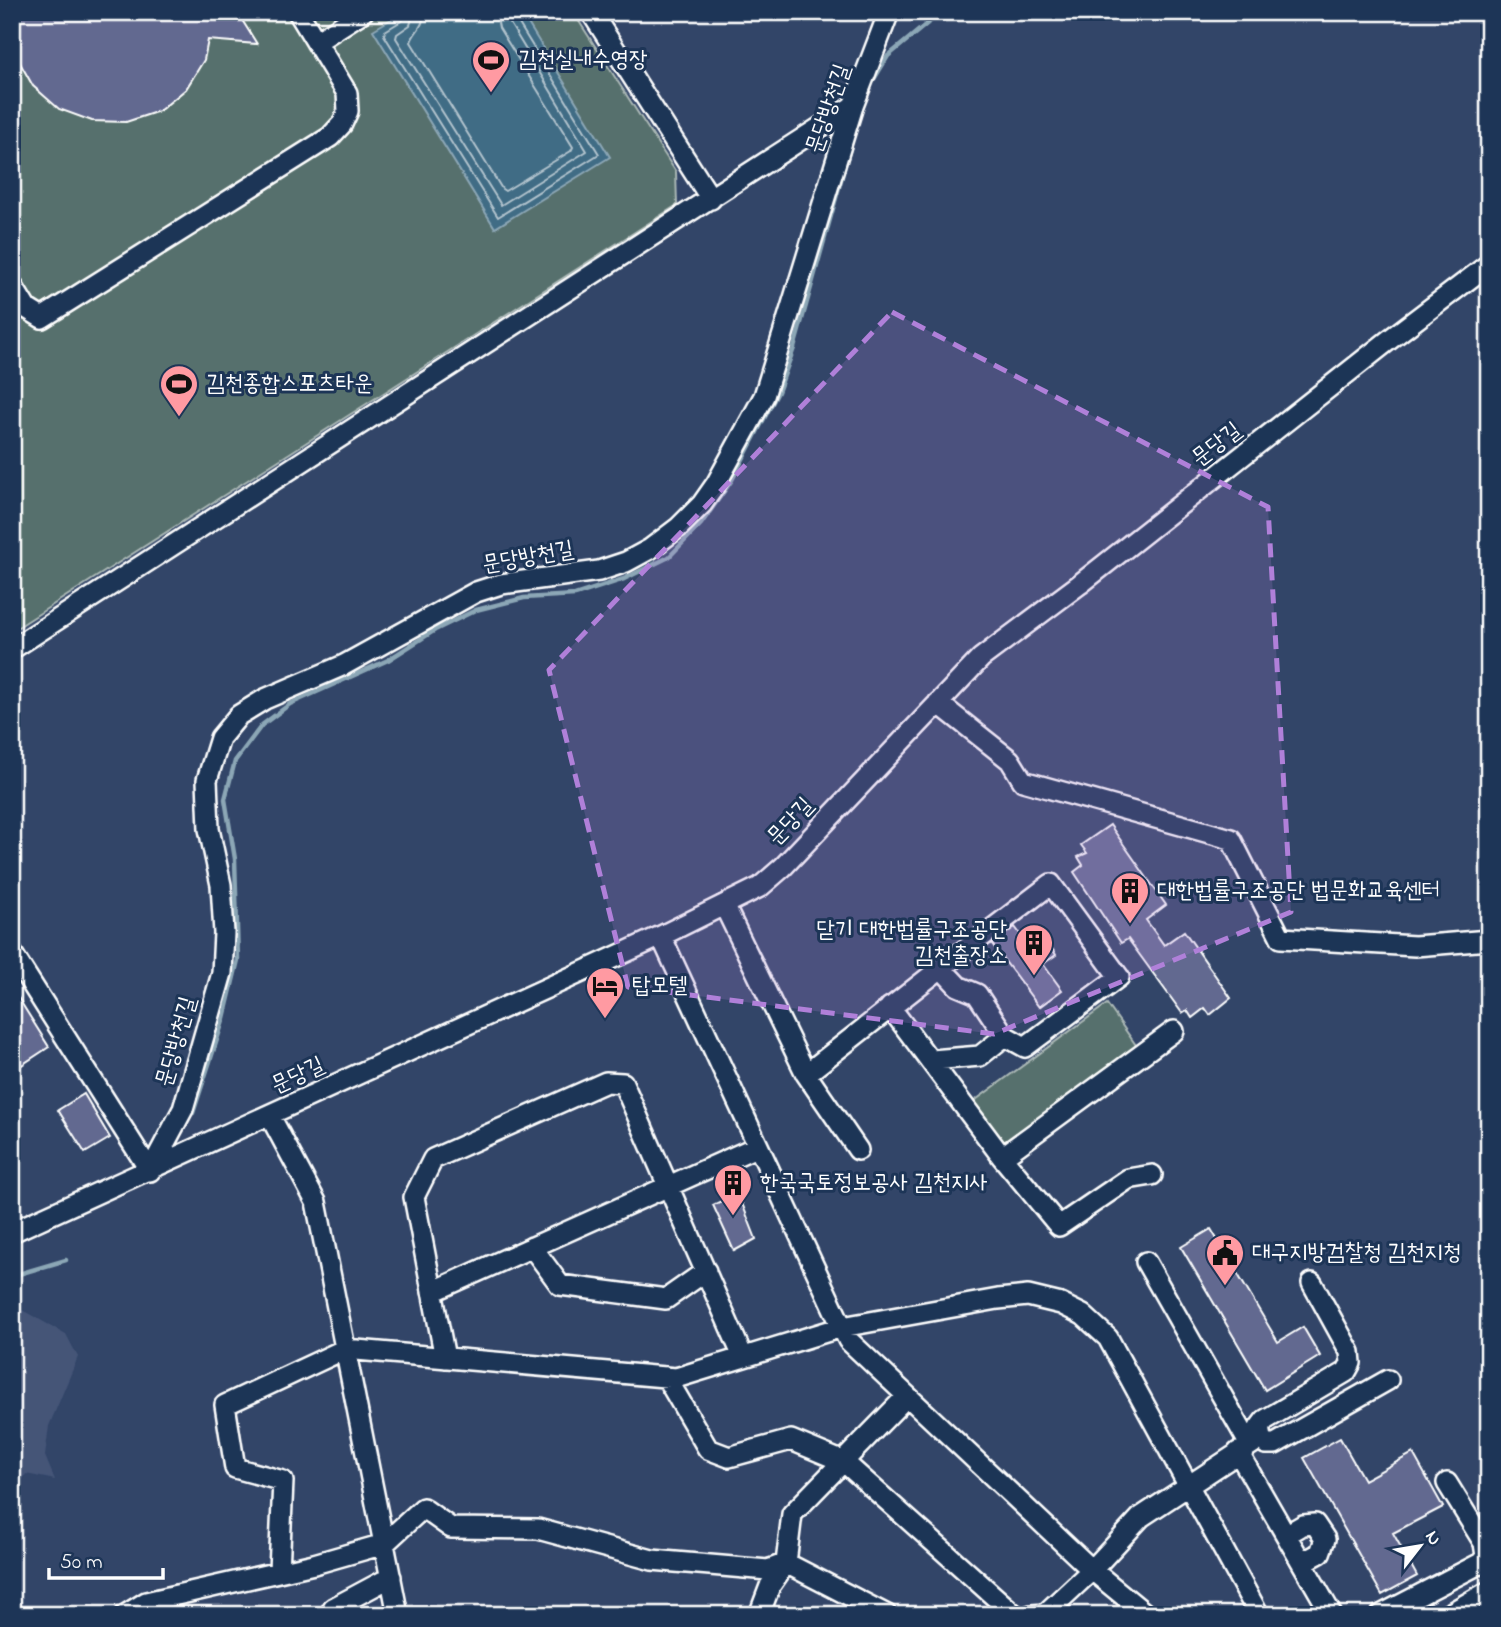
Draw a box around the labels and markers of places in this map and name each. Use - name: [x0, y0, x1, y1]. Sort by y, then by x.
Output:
- sports icon: 김천실내수영장: [470, 39, 512, 94]
- place label: 김천실내수영장: [518, 44, 648, 77]
- sports icon: 김천종합스포츠타운: [158, 363, 200, 418]
- place label: 김천종합스포츠타운: [206, 368, 373, 401]
- building icon: 대한법률구조공단 법문화교육센터: [1109, 870, 1151, 925]
- place label: 대한법률구조공단 법문화교육센터: [1157, 875, 1440, 908]
- place label: 닫기 대한법률구조공단 김천출장소: [816, 914, 1007, 973]
- building icon: 닫기 대한법률구조공단 김천출장소: [1013, 922, 1055, 977]
- hotel icon: 탑모텔: [584, 965, 626, 1020]
- place label: 탑모텔: [632, 970, 688, 1003]
- building icon: 한국국토정보공사 김천지사: [712, 1162, 754, 1217]
- place label: 한국국토정보공사 김천지사: [760, 1167, 988, 1200]
- public building icon: 대구지방검찰청 김천지청: [1204, 1232, 1246, 1287]
- place label: 대구지방검찰청 김천지청: [1252, 1237, 1461, 1270]

